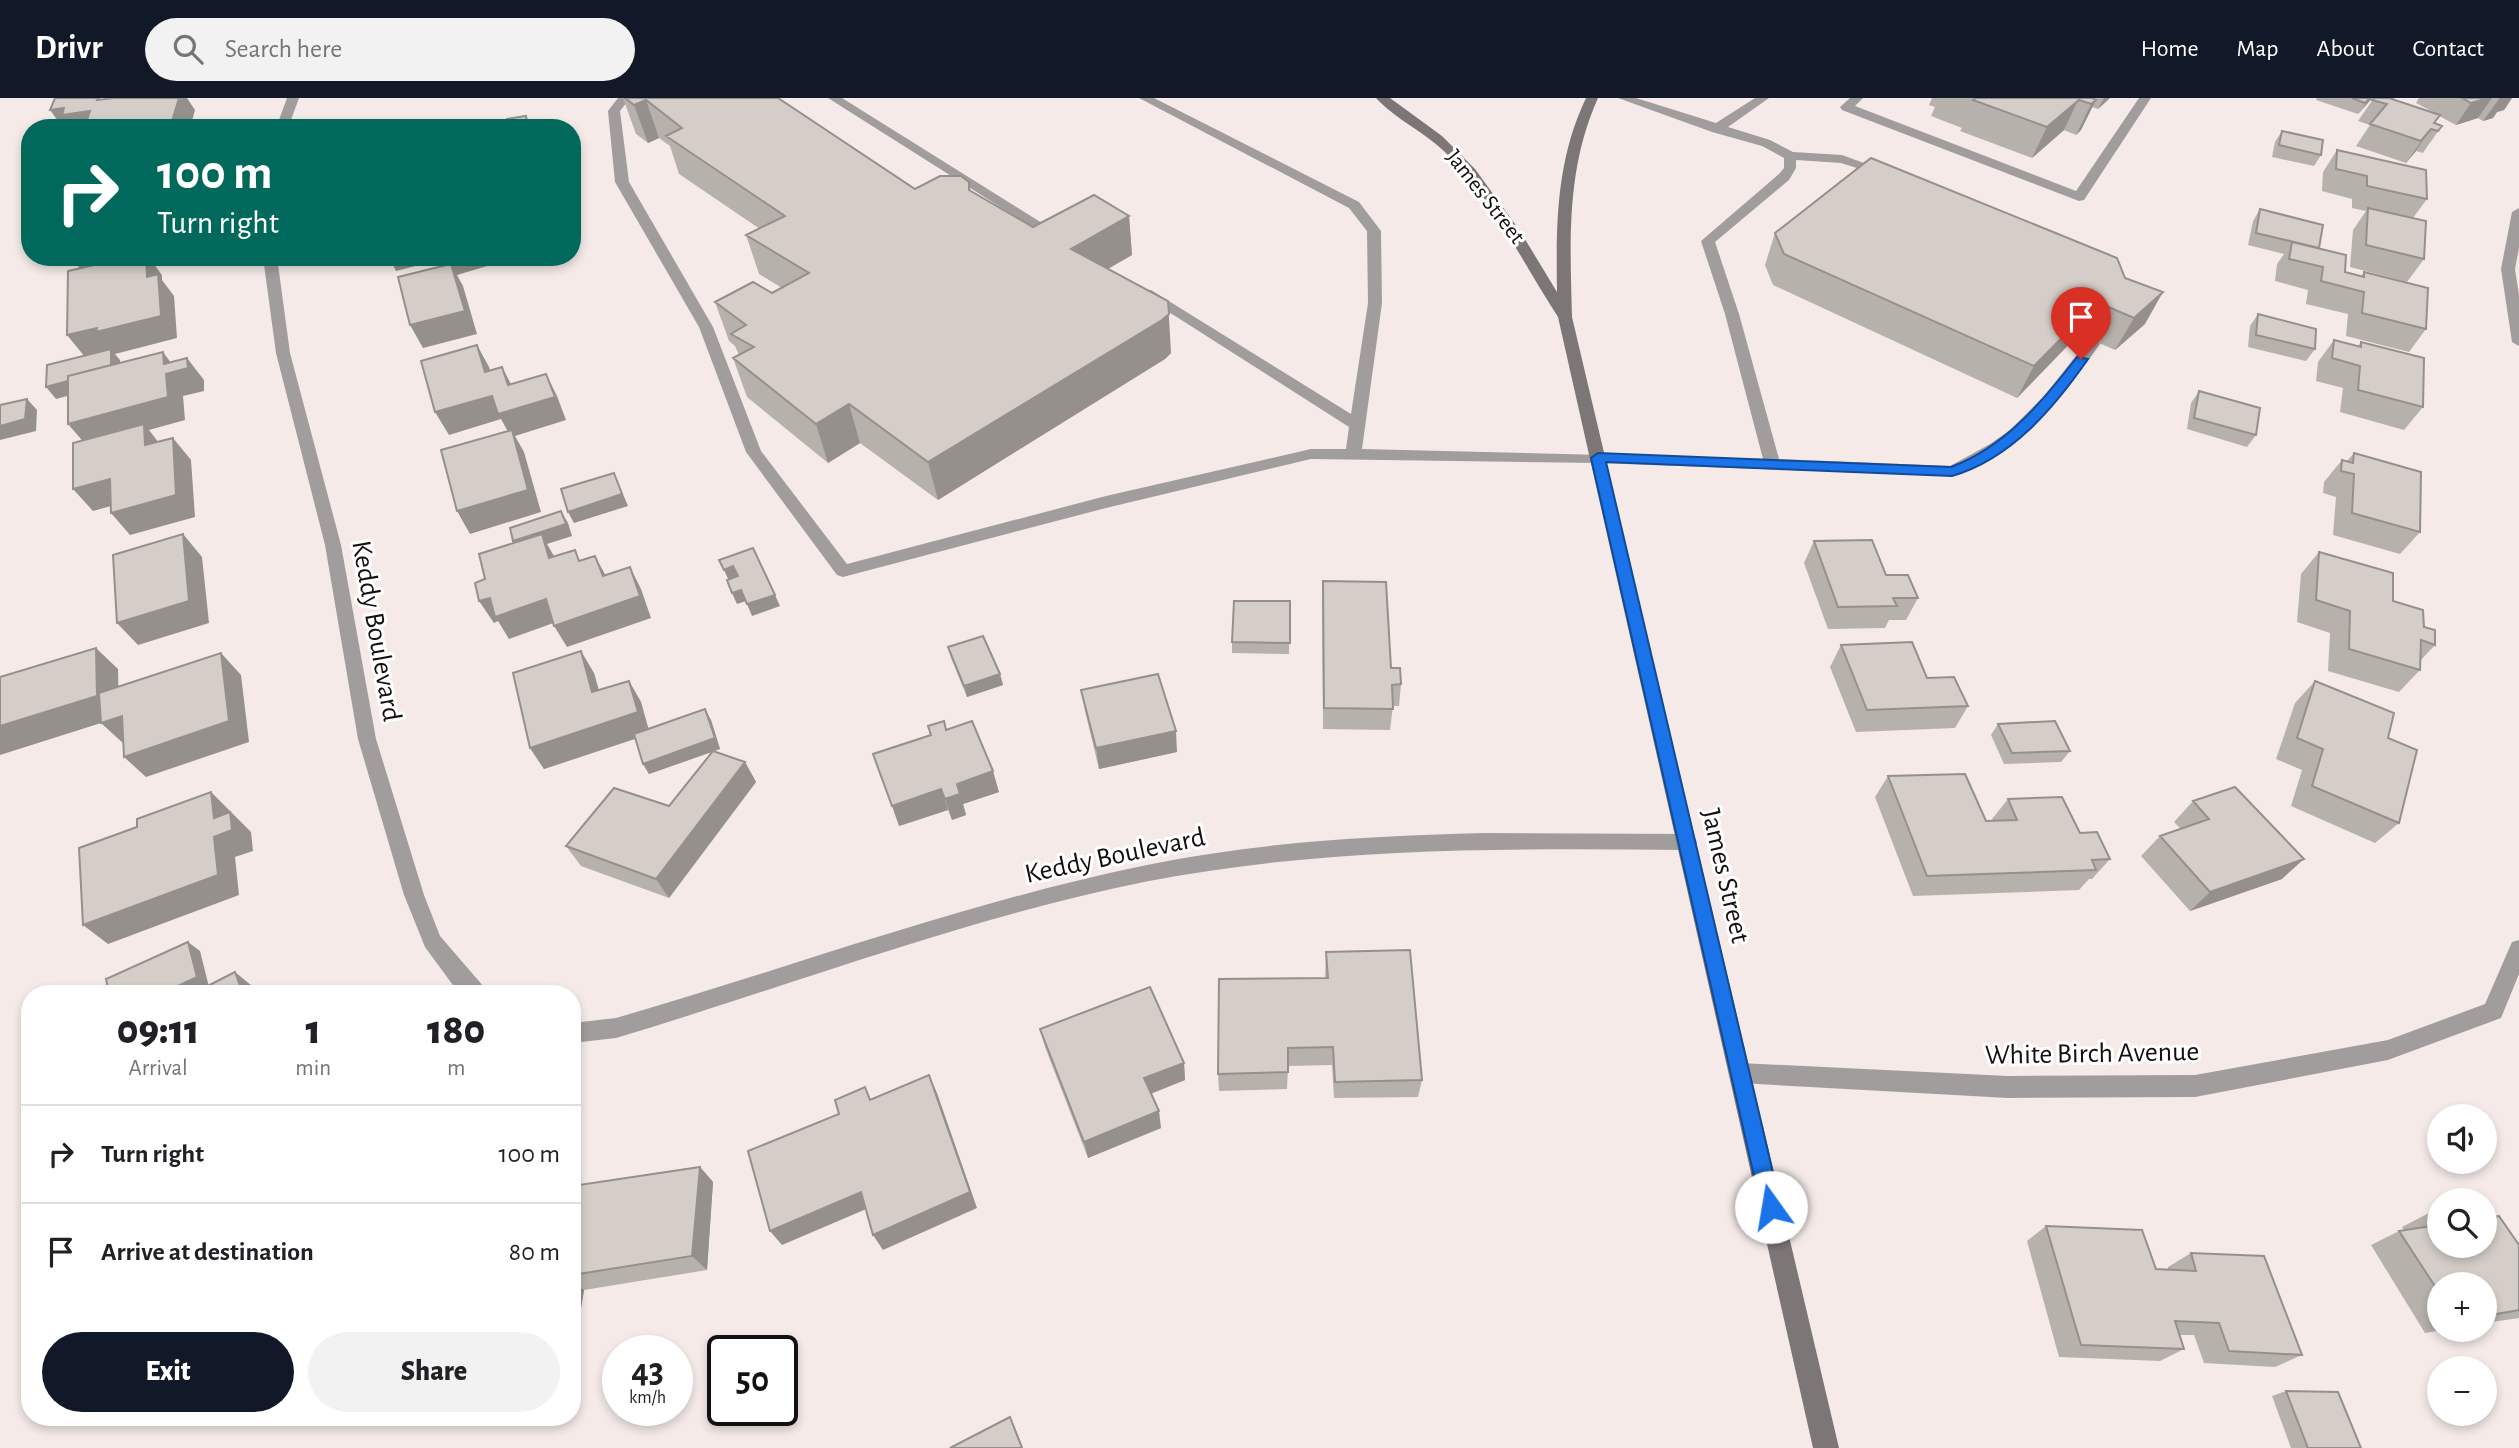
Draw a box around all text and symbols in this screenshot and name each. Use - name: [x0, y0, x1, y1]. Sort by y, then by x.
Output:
- search box: [145, 18, 635, 81]
- icon: search: [169, 30, 207, 68]
- text: Drivr: [35, 32, 103, 65]
- text: Search here: [225, 36, 342, 62]
- text: Home: [2141, 37, 2199, 61]
- text: Map: [2237, 37, 2279, 61]
- text: About: [2317, 37, 2374, 61]
- text: Contact: [2412, 37, 2484, 61]
- street label: James Street: [1441, 146, 1529, 249]
- icon: right: [42, 147, 133, 238]
- text: 100 m: [157, 149, 273, 198]
- text: Turn right: [157, 207, 279, 239]
- pin: [2051, 287, 2111, 359]
- icon: arrive: [2062, 298, 2100, 336]
- street label: Keddy Boulevard: [346, 538, 406, 724]
- street label: James Street: [1696, 806, 1754, 946]
- street label: Keddy Boulevard: [1022, 823, 1208, 889]
- text: 09:11: [117, 1009, 200, 1051]
- text: 1: [306, 1009, 321, 1051]
- text: 180: [427, 1009, 485, 1051]
- street label: White Birch Avenue: [1984, 1038, 2200, 1070]
- text: Arrival: [129, 1057, 188, 1080]
- text: min: [295, 1057, 331, 1080]
- text: m: [447, 1057, 465, 1080]
- map controls: [2427, 1104, 2497, 1426]
- button: sound: [2427, 1104, 2497, 1174]
- icon: right: [42, 1135, 80, 1173]
- text: Turn right: [101, 1141, 204, 1167]
- text: 100 m: [499, 1141, 560, 1167]
- position arrow: [1734, 1170, 1808, 1244]
- button: search: [2427, 1188, 2497, 1258]
- icon: arrive: [42, 1233, 80, 1271]
- text: Arrive at destination: [101, 1239, 314, 1265]
- text: 80 m: [509, 1239, 560, 1265]
- button: +: [2427, 1272, 2497, 1342]
- button: Exit: [42, 1332, 294, 1412]
- button: Share: [308, 1332, 560, 1412]
- speed limit sign: 50: [707, 1335, 798, 1426]
- text: 43: [631, 1354, 664, 1389]
- button: −: [2427, 1356, 2497, 1426]
- text: km/h: [629, 1389, 666, 1407]

